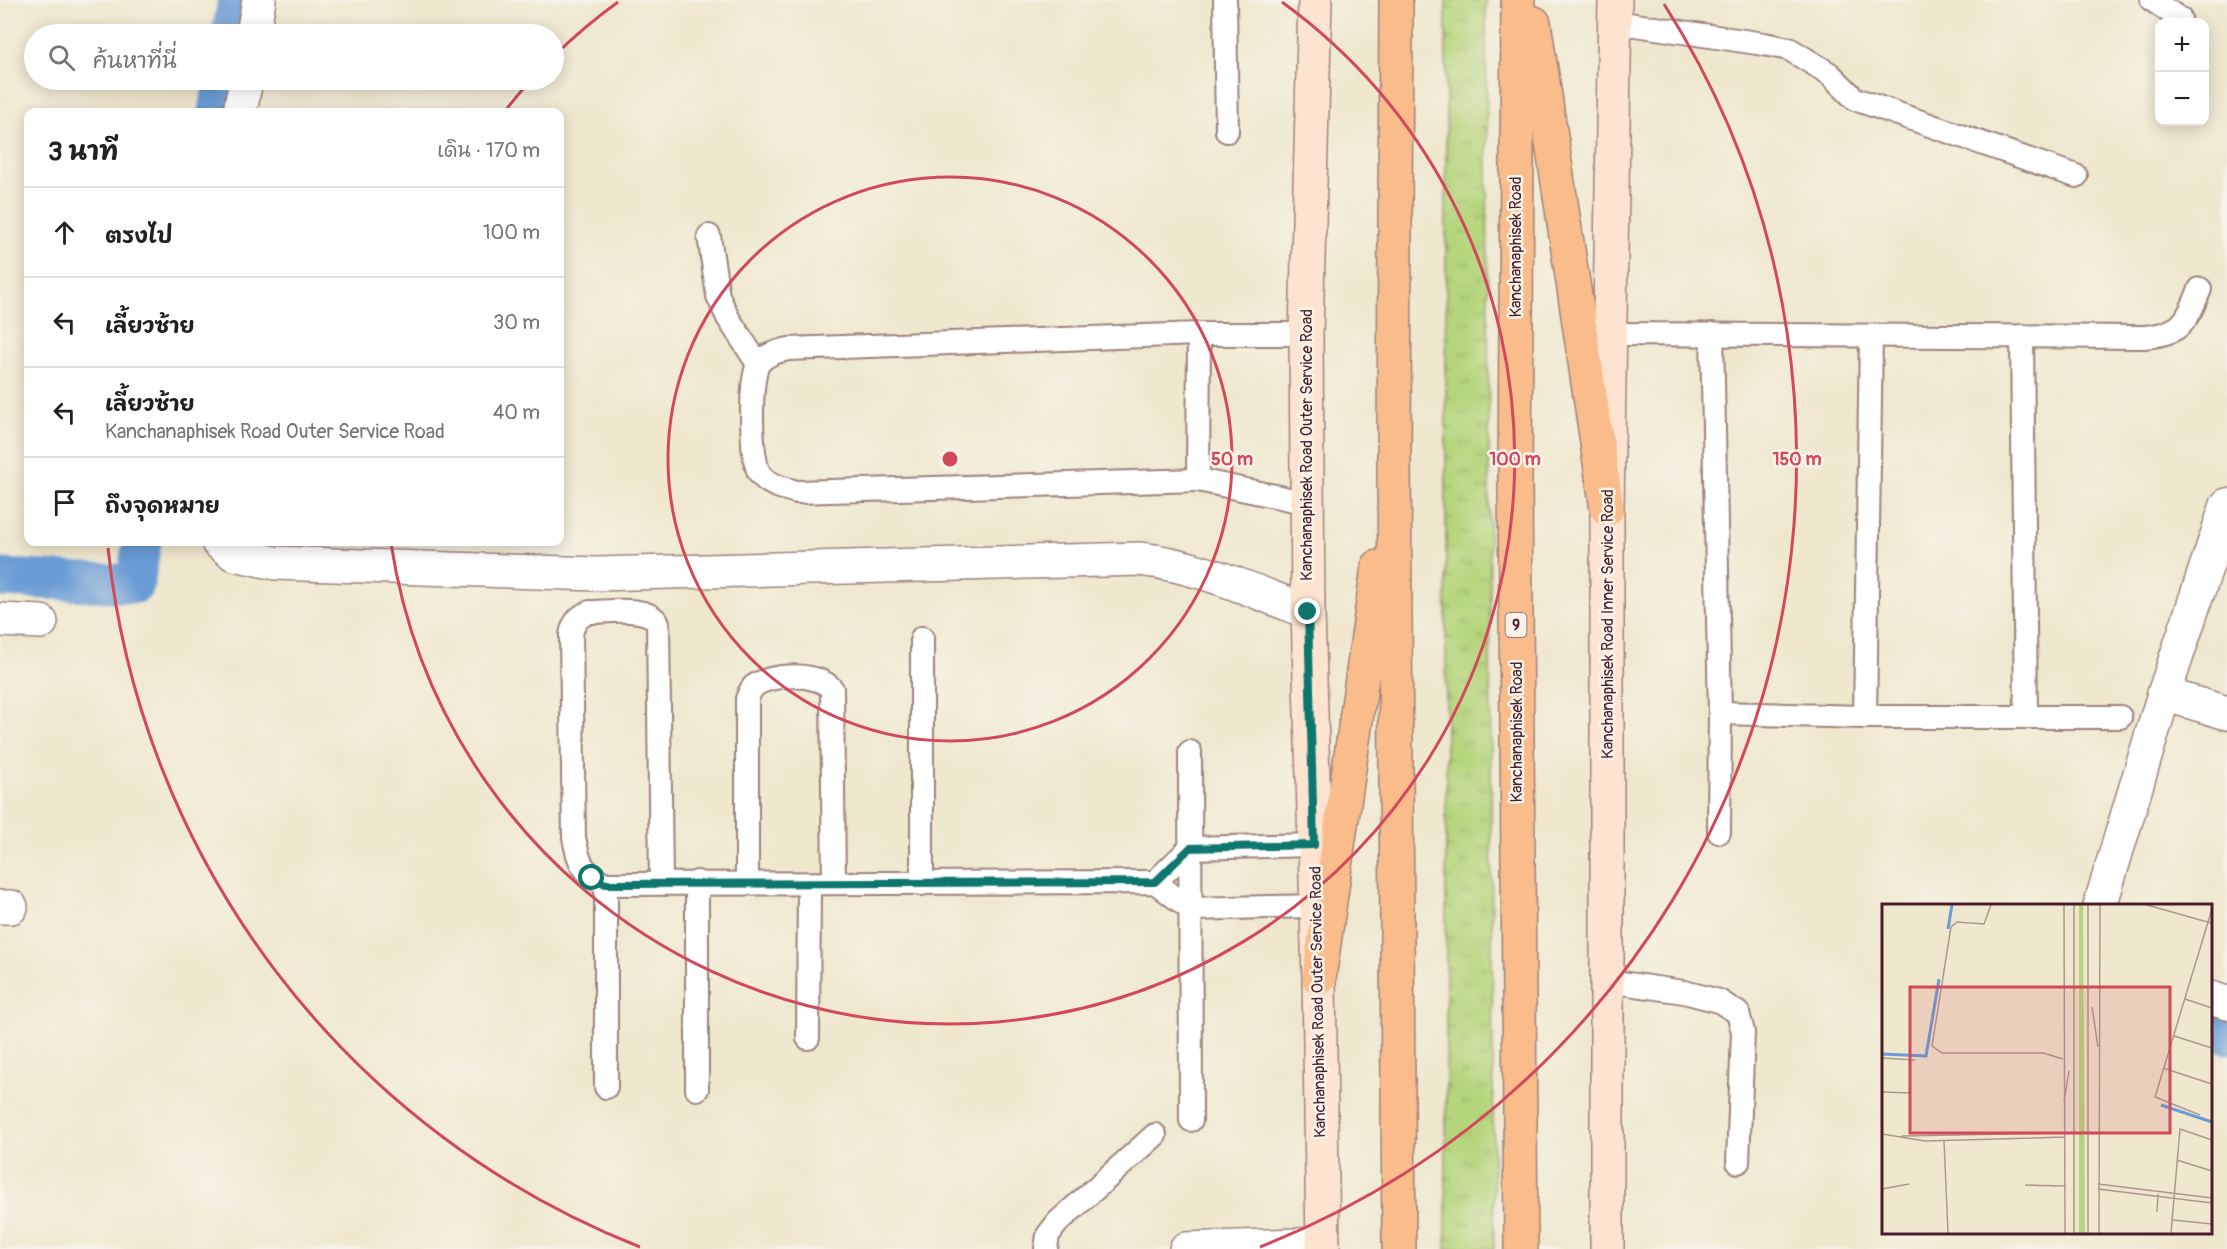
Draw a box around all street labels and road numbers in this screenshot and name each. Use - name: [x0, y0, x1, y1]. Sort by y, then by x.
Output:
- street label: Kanchanaphisek Road: [1506, 176, 1526, 318]
- street label: Kanchanaphisek Road Outer Service Road: [1297, 309, 1317, 581]
- street label: Kanchanaphisek Road Inner Service Road: [1598, 489, 1618, 759]
- road number: 9: [1506, 613, 1526, 637]
- street label: Kanchanaphisek Road: [1507, 661, 1527, 803]
- street label: Kanchanaphisek Road Outer Service Road: [1306, 866, 1330, 1138]

